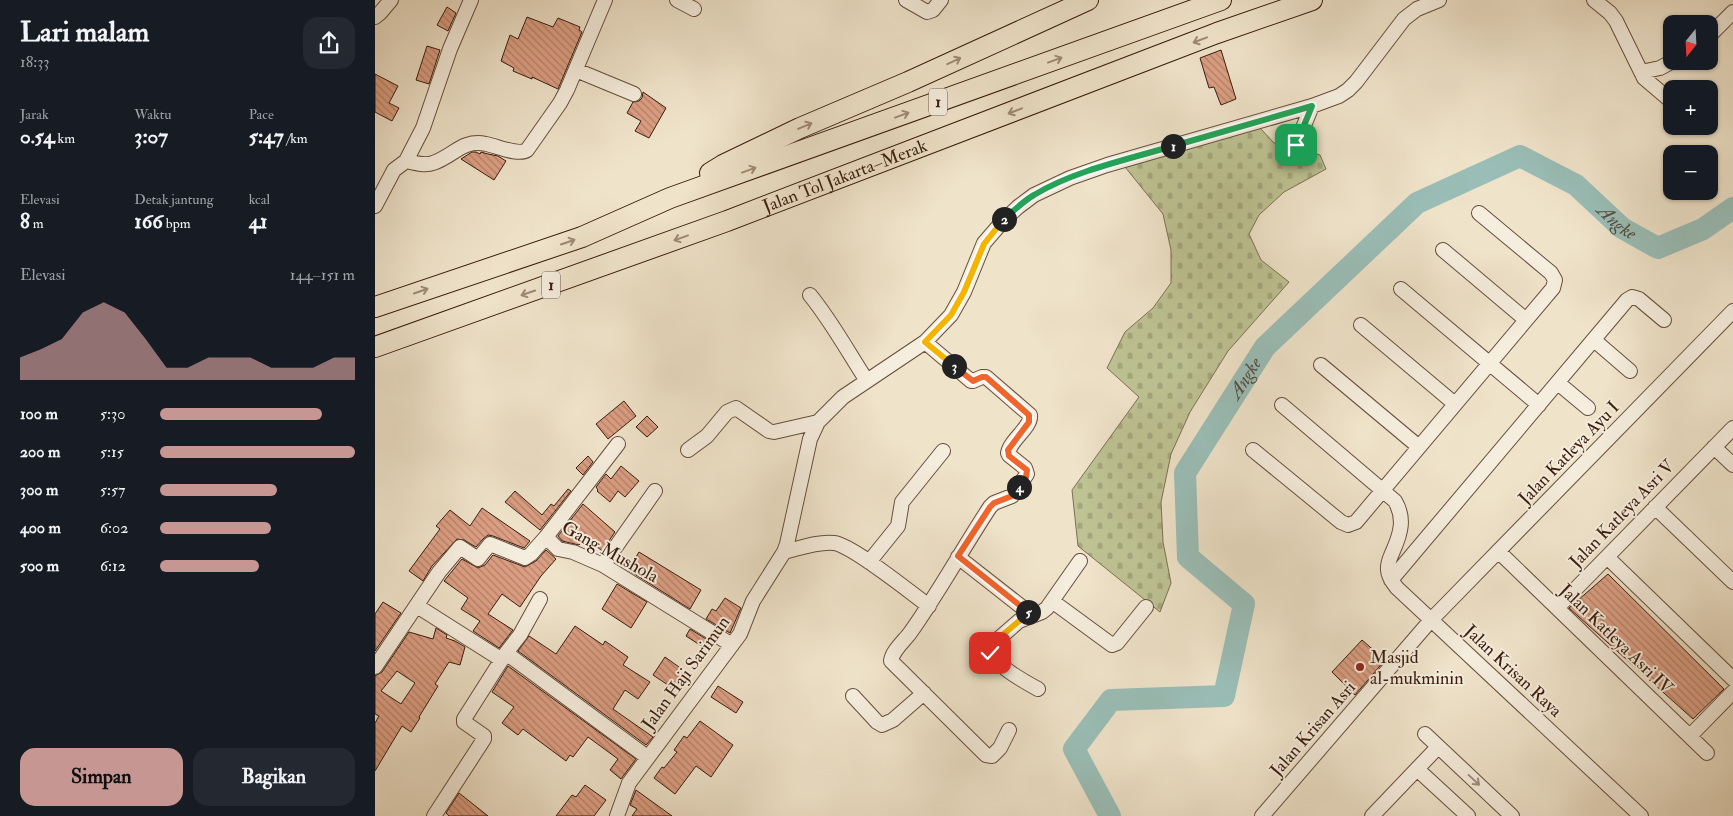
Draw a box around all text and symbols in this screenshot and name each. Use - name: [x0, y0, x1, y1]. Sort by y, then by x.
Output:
- text: Lari malam: [20, 15, 149, 50]
- north arrow: [1663, 15, 1717, 70]
- map controls: [1663, 15, 1718, 200]
- button: share: [303, 17, 355, 69]
- one-way arrow: [1193, 36, 1208, 45]
- text: 18:33: [20, 52, 49, 72]
- one-way arrow: [1046, 55, 1062, 64]
- one-way arrow: [946, 56, 961, 65]
- button: +: [1663, 80, 1718, 135]
- road number: 1: [929, 88, 947, 115]
- text: Jarak: [20, 106, 49, 123]
- text: Waktu: [134, 106, 171, 123]
- text: Pace: [249, 106, 274, 123]
- one-way arrow: [1008, 107, 1024, 116]
- one-way arrow: [893, 110, 909, 119]
- one-way arrow: [797, 120, 812, 130]
- text: 0.54: [20, 123, 55, 150]
- text: 3:07: [134, 123, 168, 150]
- text: 5:47: [249, 123, 284, 150]
- pin: [1275, 124, 1317, 166]
- text: km: [55, 130, 75, 147]
- text: /km: [284, 130, 308, 147]
- icon: arrive: [1282, 131, 1310, 159]
- street label: Jalan Tol Jakarta–Merak: [758, 134, 931, 218]
- pin: 1: [1161, 134, 1185, 158]
- text: 1: [1171, 138, 1176, 155]
- button: −: [1663, 145, 1718, 200]
- one-way arrow: [741, 165, 756, 174]
- text: Elevasi: [20, 191, 60, 208]
- text: Detak jantung: [134, 191, 214, 208]
- text: kcal: [249, 191, 270, 208]
- water label: Angke: [1590, 197, 1641, 246]
- pin: 2: [991, 206, 1017, 232]
- text: 8: [20, 208, 30, 235]
- text: 166: [134, 208, 163, 235]
- text: 41: [249, 208, 267, 235]
- text: 2: [1001, 211, 1008, 228]
- text: m: [30, 215, 44, 232]
- text: bpm: [163, 215, 191, 232]
- one-way arrow: [674, 234, 689, 243]
- one-way arrow: [560, 236, 576, 246]
- text: Elevasi: [20, 265, 65, 285]
- text: 144–151 m: [290, 265, 355, 285]
- road number: 1: [542, 272, 560, 298]
- one-way arrow: [413, 286, 429, 296]
- one-way arrow: [521, 289, 536, 298]
- water label: Angke: [1222, 352, 1268, 405]
- pin: 3: [941, 354, 967, 378]
- text: 3: [952, 358, 957, 375]
- street label: Jalan Katleya Ayu I: [1513, 396, 1624, 510]
- text: 100 m: [20, 404, 58, 424]
- text: 5:30: [100, 404, 125, 424]
- text: 200 m: [20, 442, 60, 462]
- text: 5:15: [100, 442, 124, 462]
- street label: Jalan Katleya Asri V: [1564, 454, 1680, 574]
- pin: 4: [1007, 474, 1031, 500]
- text: 4: [1016, 479, 1023, 496]
- text: 300 m: [20, 480, 58, 500]
- text: 5:57: [100, 480, 125, 500]
- street label: Gang Mushola: [558, 516, 663, 588]
- text: 400 m: [20, 518, 61, 538]
- text: 6:02: [100, 518, 128, 538]
- text: 500 m: [20, 556, 59, 576]
- text: 6:12: [100, 556, 126, 576]
- street label: Jalan Katleya Asri IV: [1554, 578, 1679, 700]
- pin: 5: [1015, 600, 1041, 624]
- text: 5: [1025, 604, 1032, 621]
- street label: Jalan Haji Sarimun: [636, 611, 735, 735]
- street label: Jalan Krisan Raya: [1459, 619, 1567, 723]
- pin: [969, 632, 1011, 674]
- icon: check: [976, 639, 1004, 667]
- place label: Masjid al-mukminin: [1370, 646, 1463, 690]
- marker: Masjid al-mukminin: [1354, 661, 1366, 673]
- street label: Jalan Krisan Asri: [1265, 676, 1361, 782]
- button: Simpan: [20, 748, 183, 806]
- button: Bagikan: [193, 748, 355, 806]
- one-way arrow: [1467, 774, 1480, 786]

